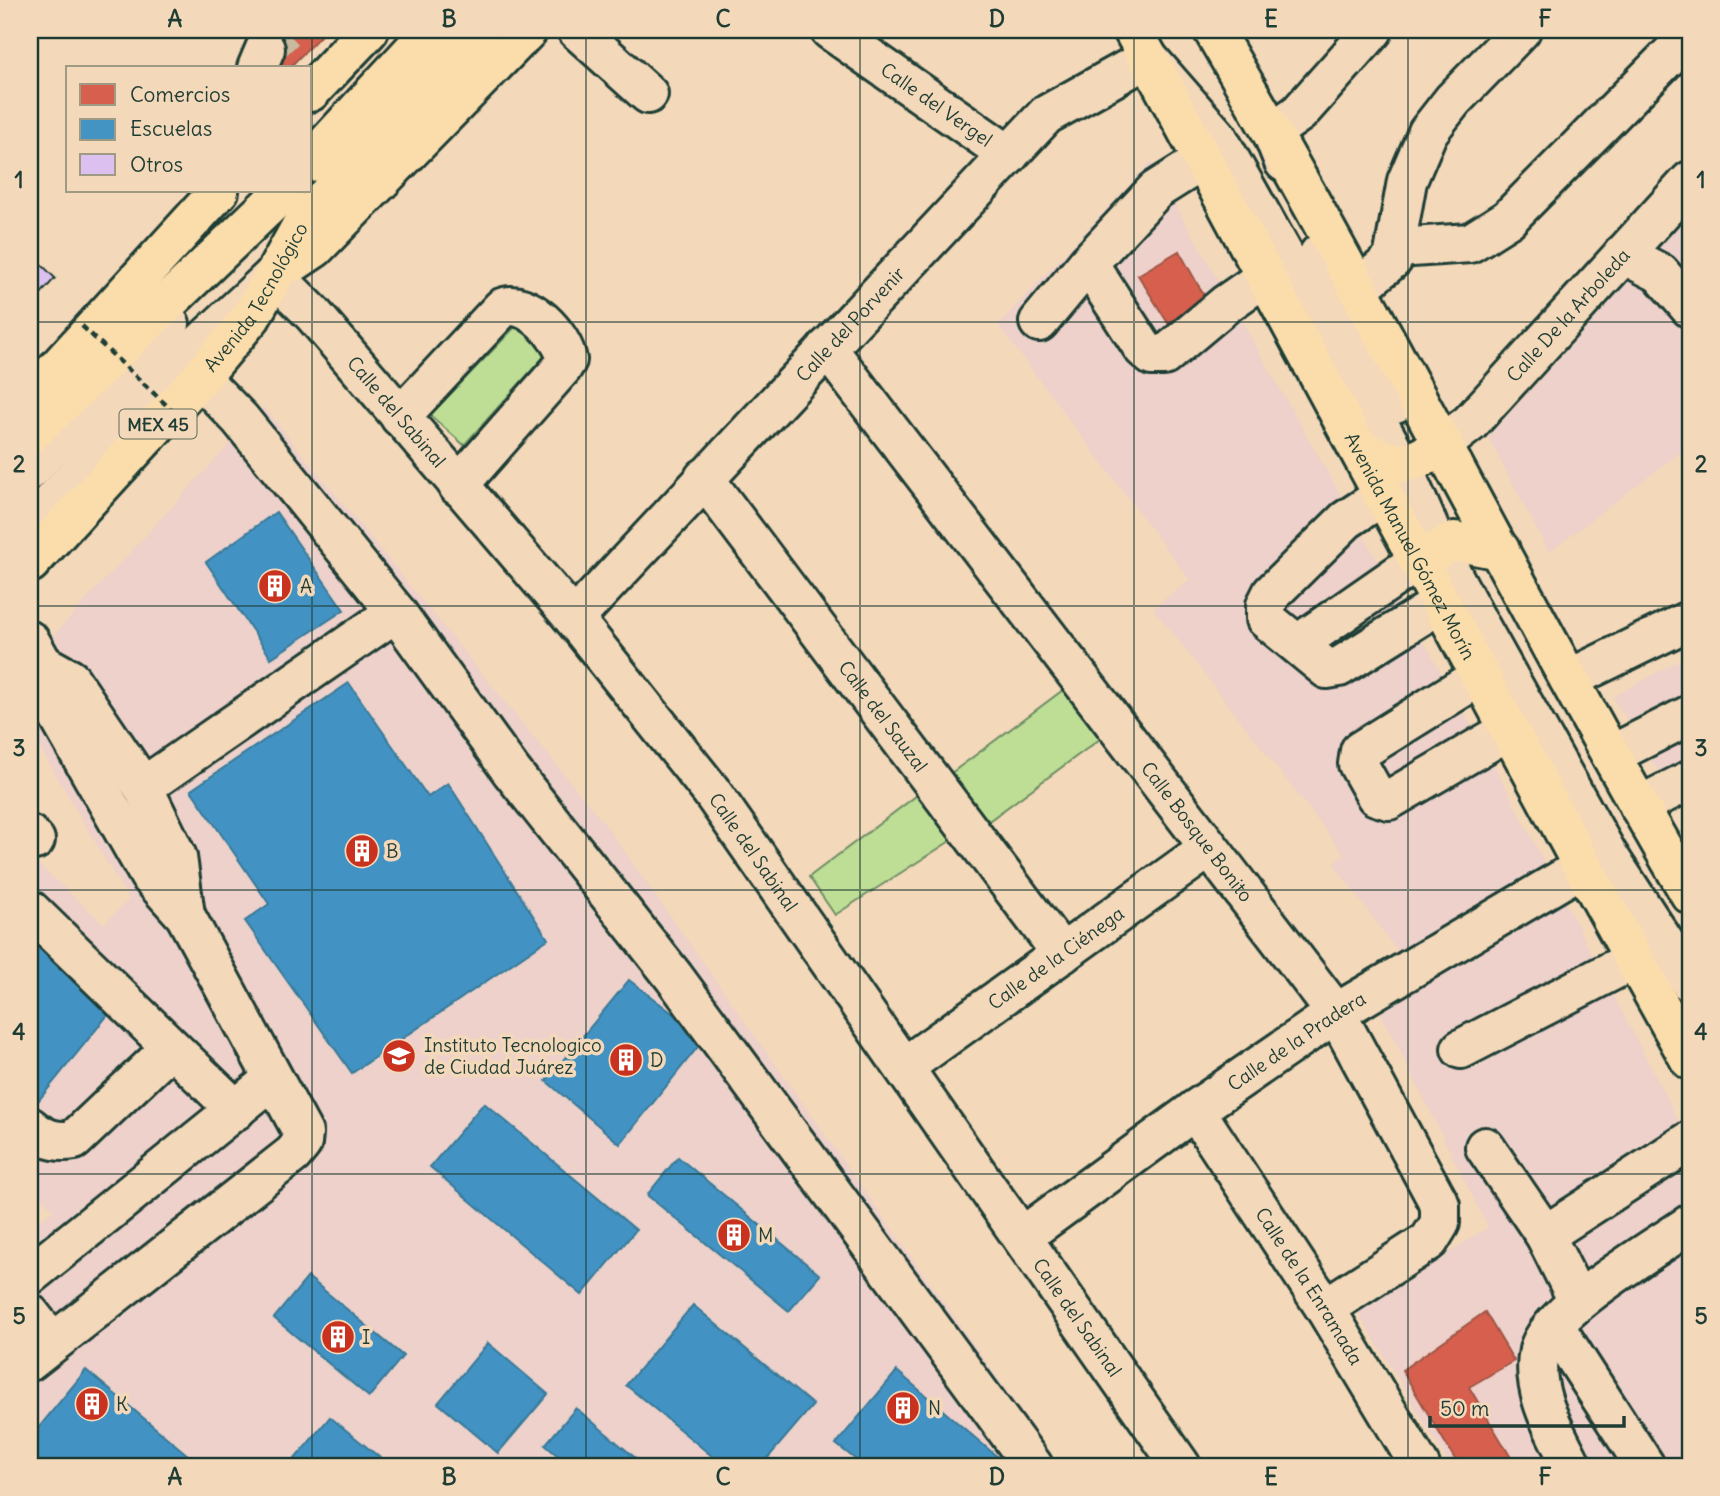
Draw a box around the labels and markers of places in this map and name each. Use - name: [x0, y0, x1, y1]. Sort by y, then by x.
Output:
- building icon: A: [256, 567, 294, 605]
- place label: A: [300, 574, 312, 598]
- building icon: B: [343, 832, 381, 870]
- place label: B: [386, 839, 398, 863]
- place label: Instituto Tecnologico de Ciudad Juárez: [424, 1033, 602, 1079]
- school or university icon: Instituto Tecnologico de Ciudad Juárez: [380, 1037, 418, 1075]
- building icon: D: [607, 1041, 645, 1079]
- place label: D: [650, 1048, 663, 1072]
- building icon: M: [715, 1216, 753, 1254]
- place label: M: [758, 1223, 773, 1247]
- building icon: I: [319, 1318, 357, 1356]
- place label: I: [362, 1325, 370, 1349]
- building icon: K: [73, 1385, 111, 1423]
- building icon: N: [884, 1389, 922, 1427]
- place label: K: [116, 1392, 128, 1416]
- place label: N: [928, 1396, 941, 1420]

